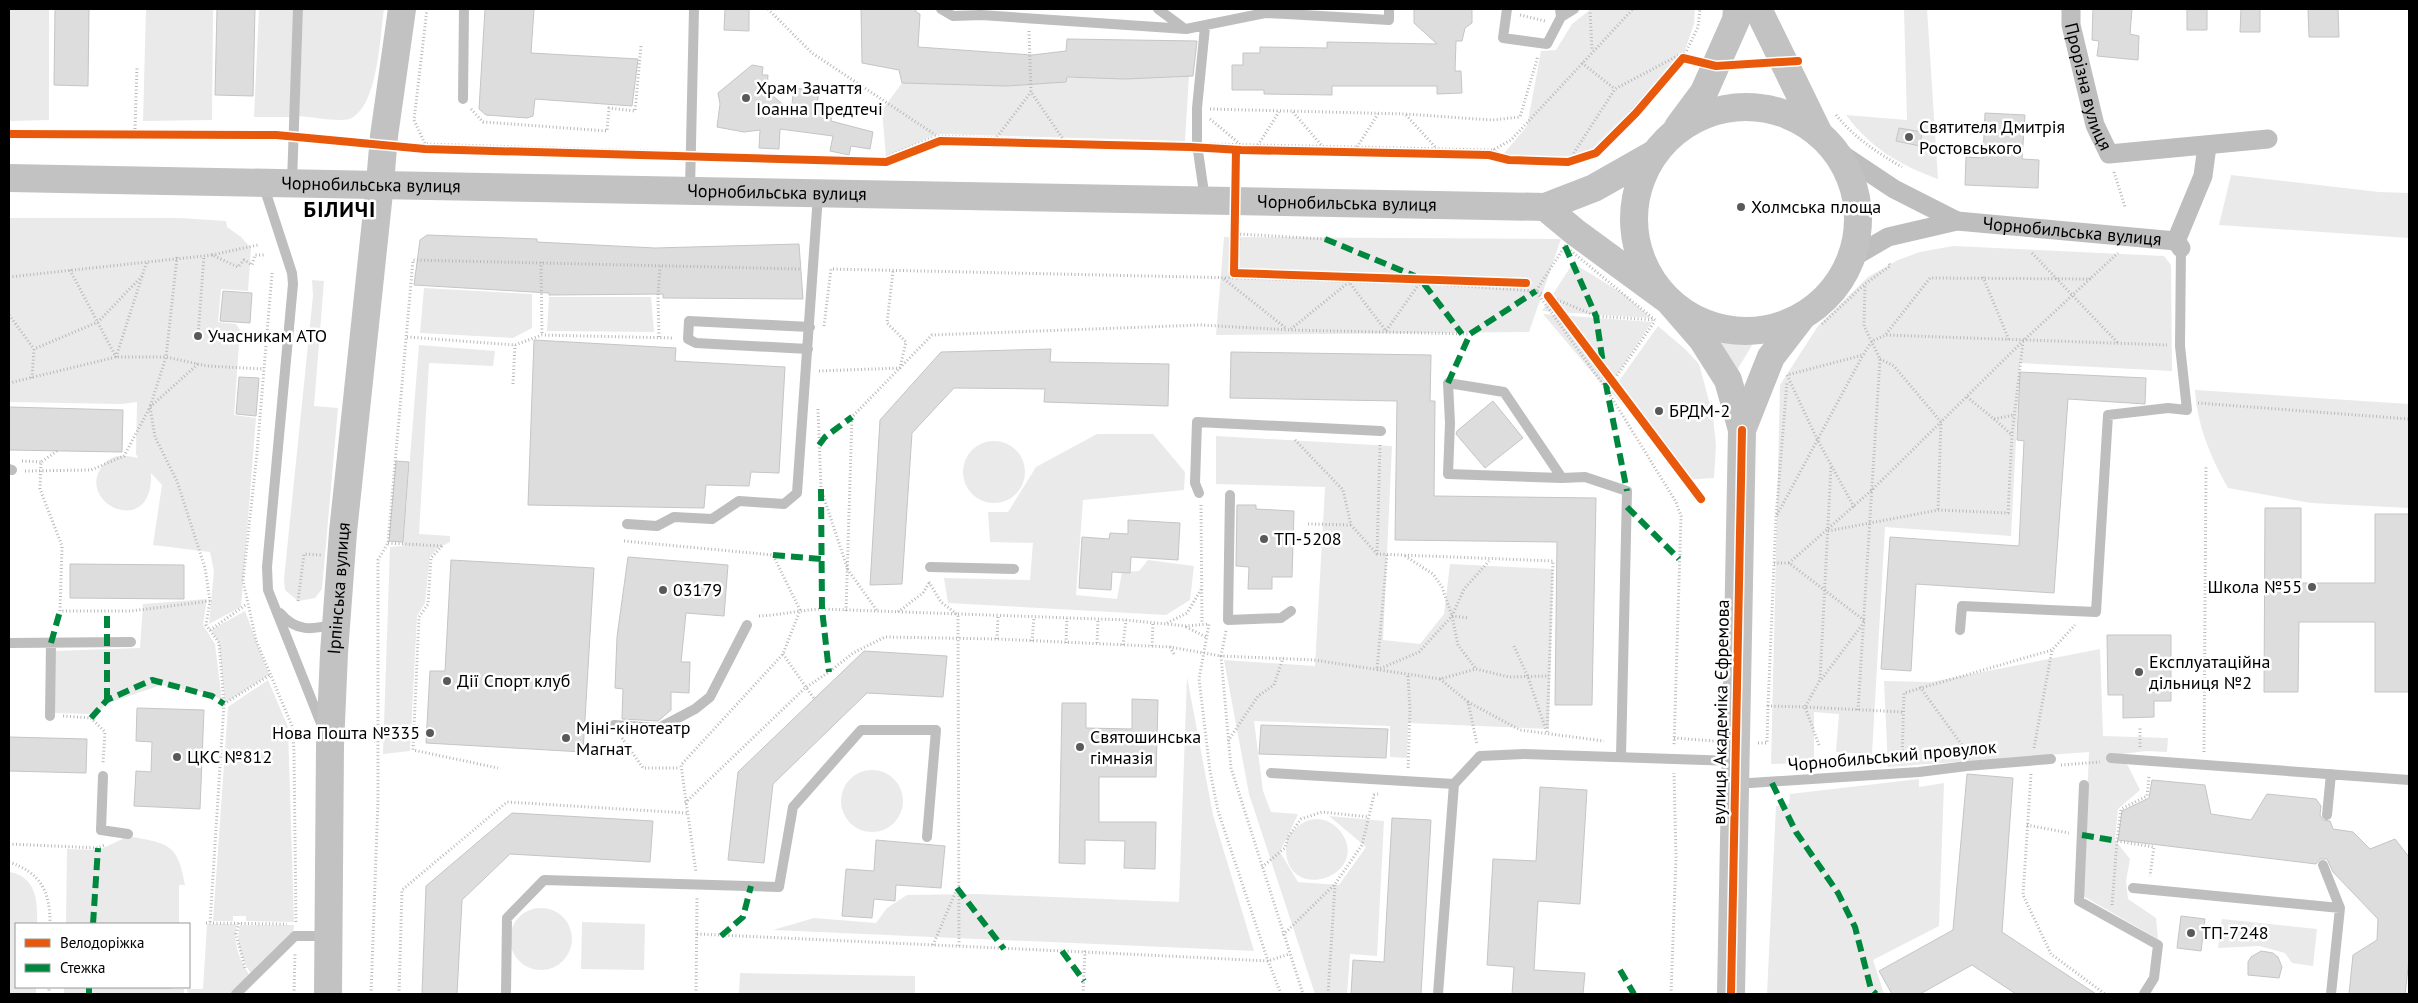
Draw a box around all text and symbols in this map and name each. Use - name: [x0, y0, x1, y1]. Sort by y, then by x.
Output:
- street label: Прорізна вулиця: [2060, 20, 2118, 154]
- place label: Храм Зачаття Іоанна Предтечі: [756, 76, 883, 120]
- marker: Храм Зачаття Іоанна Предтечі: [740, 92, 752, 104]
- place label: Святителя Дмитрія Ростовського: [1919, 115, 2065, 159]
- marker: Святителя Дмитрія Ростовського: [1903, 131, 1915, 143]
- street label: Чорнобильська вулиця: [281, 171, 461, 198]
- street label: Чорнобильська вулиця: [687, 179, 867, 205]
- street label: Чорнобильська вулиця: [1257, 190, 1437, 216]
- district label: БІЛИЧІ: [304, 195, 376, 223]
- place label: Холмська площа: [1751, 195, 1881, 218]
- marker: Холмська площа: [1735, 201, 1747, 213]
- street label: Чорнобильська вулиця: [1982, 211, 2163, 251]
- place label: Учасникам АТО: [208, 324, 327, 347]
- marker: Учасникам АТО: [192, 330, 204, 342]
- place label: БРДМ-2: [1669, 399, 1730, 422]
- marker: БРДМ-2: [1653, 405, 1665, 417]
- street label: Ірпінська вулиця: [322, 521, 355, 655]
- place label: ТП-5208: [1274, 527, 1342, 550]
- marker: ТП-5208: [1258, 533, 1270, 545]
- place label: Школа №55: [2207, 575, 2302, 598]
- place label: 03179: [673, 578, 722, 601]
- marker: Школа №55: [2306, 581, 2318, 593]
- marker: 03179: [657, 584, 669, 596]
- street label: вулиця Академіка Єфремова: [1707, 599, 1734, 825]
- place label: Експлуатаційна дільниця №2: [2149, 650, 2270, 694]
- marker: Експлуатаційна дільниця №2: [2133, 666, 2145, 678]
- place label: Дії Спорт клуб: [457, 669, 570, 692]
- marker: Дії Спорт клуб: [441, 675, 453, 687]
- place label: Міні-кінотеатр Магнат: [576, 716, 690, 760]
- place label: Нова Пошта №335: [272, 721, 420, 744]
- place label: Святошинська гімназія: [1090, 725, 1201, 769]
- marker: Нова Пошта №335: [424, 727, 436, 739]
- marker: Міні-кінотеатр Магнат: [560, 732, 572, 744]
- street label: Чорнобильський провулок: [1787, 735, 1998, 776]
- marker: Святошинська гімназія: [1074, 741, 1086, 753]
- place label: ЦКС №812: [187, 745, 272, 768]
- marker: ЦКС №812: [171, 751, 183, 763]
- place label: ТП-7248: [2201, 921, 2269, 944]
- legend: [15, 923, 190, 988]
- marker: ТП-7248: [2185, 927, 2197, 939]
- text: Велодоріжка: [60, 933, 144, 952]
- text: Стежка: [60, 958, 105, 977]

